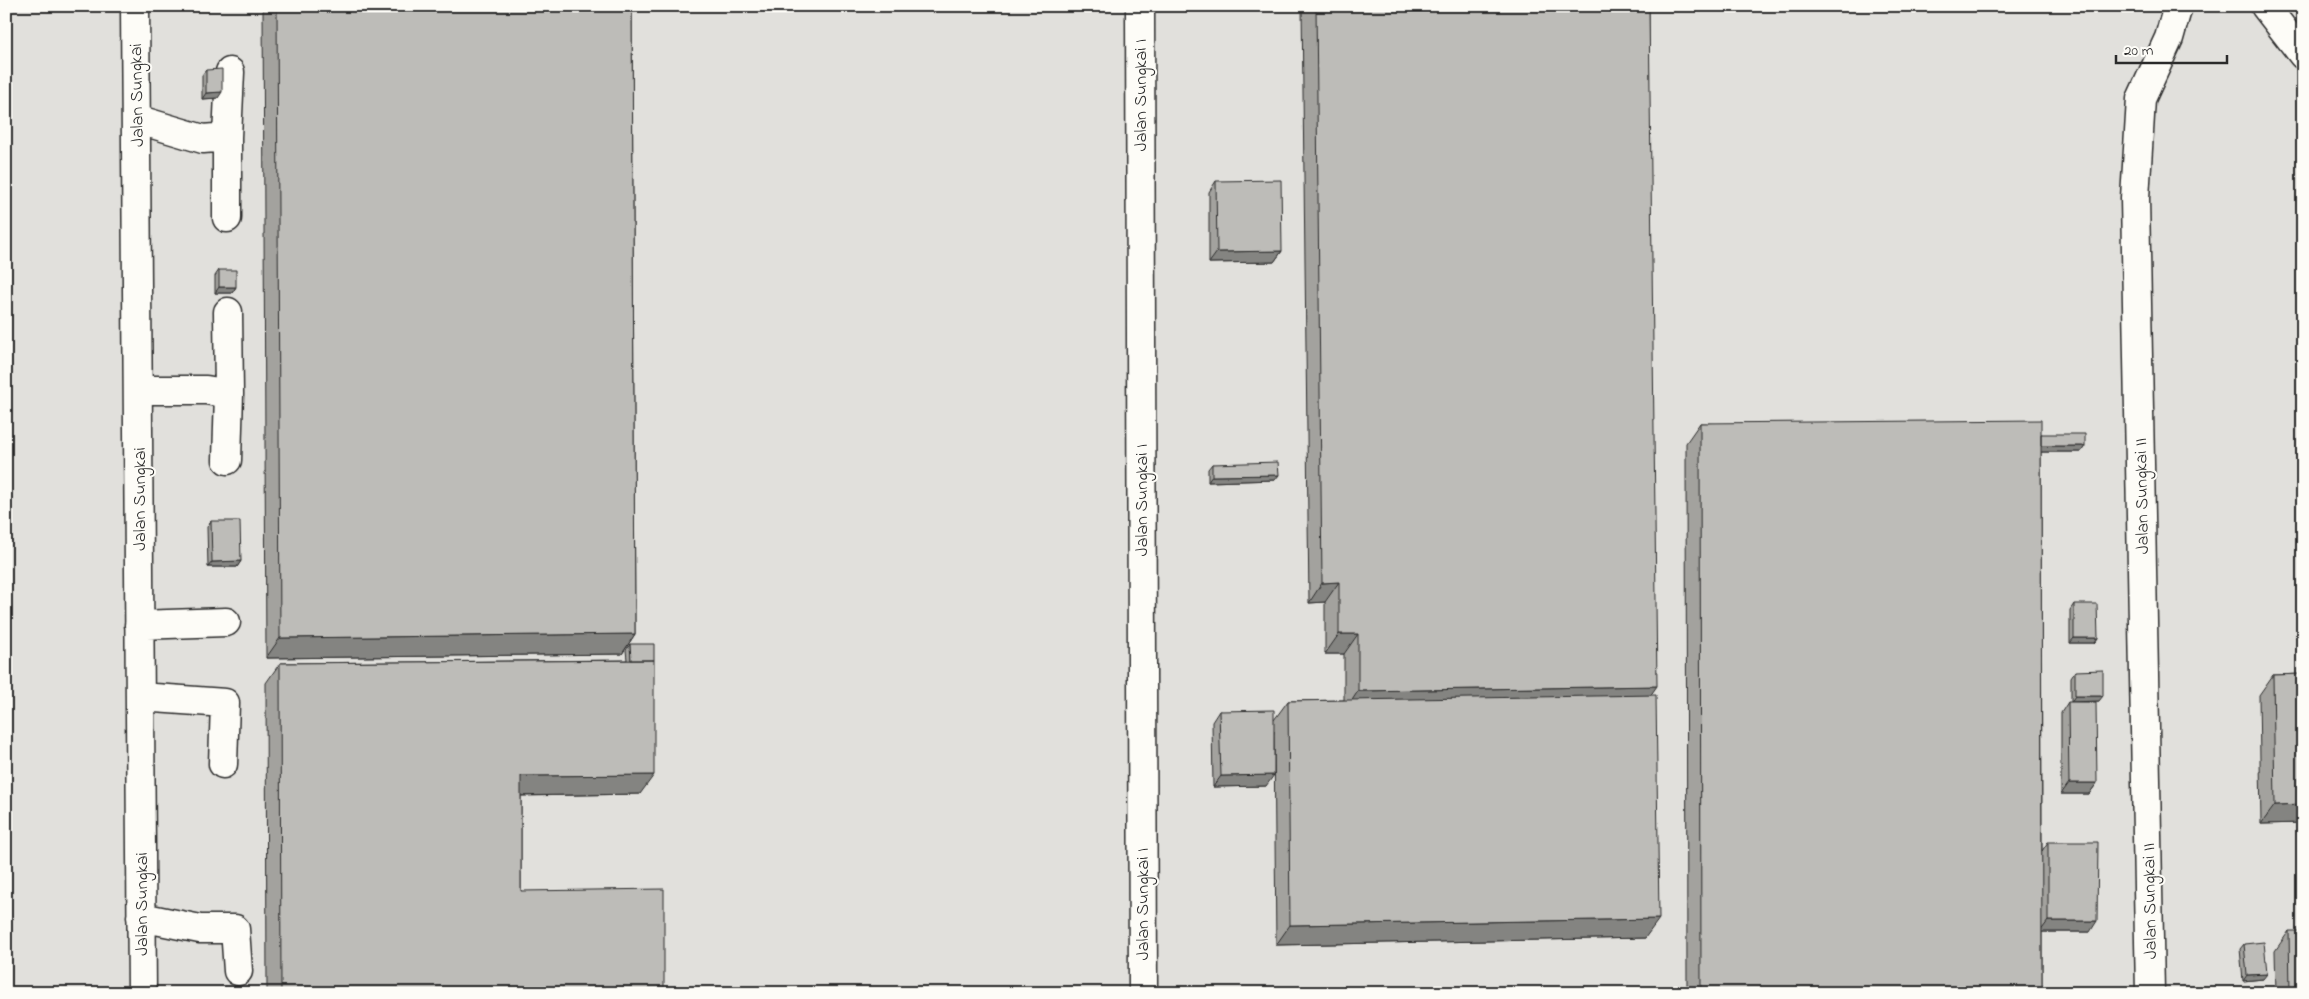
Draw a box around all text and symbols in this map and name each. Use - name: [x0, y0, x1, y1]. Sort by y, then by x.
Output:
- scale bar: [2116, 32, 2228, 64]
- street label: Jalan Sungkai I: [1129, 39, 1156, 151]
- text: 20 m: [2124, 40, 2154, 62]
- street label: Jalan Sungkai: [124, 43, 153, 147]
- street label: Jalan Sungkai II: [2129, 437, 2158, 554]
- street label: Jalan Sungkai I: [1130, 444, 1157, 556]
- street label: Jalan Sungkai: [128, 447, 155, 551]
- street label: Jalan Sungkai II: [2137, 842, 2166, 959]
- street label: Jalan Sungkai I: [1131, 848, 1158, 960]
- street label: Jalan Sungkai: [130, 852, 157, 956]

